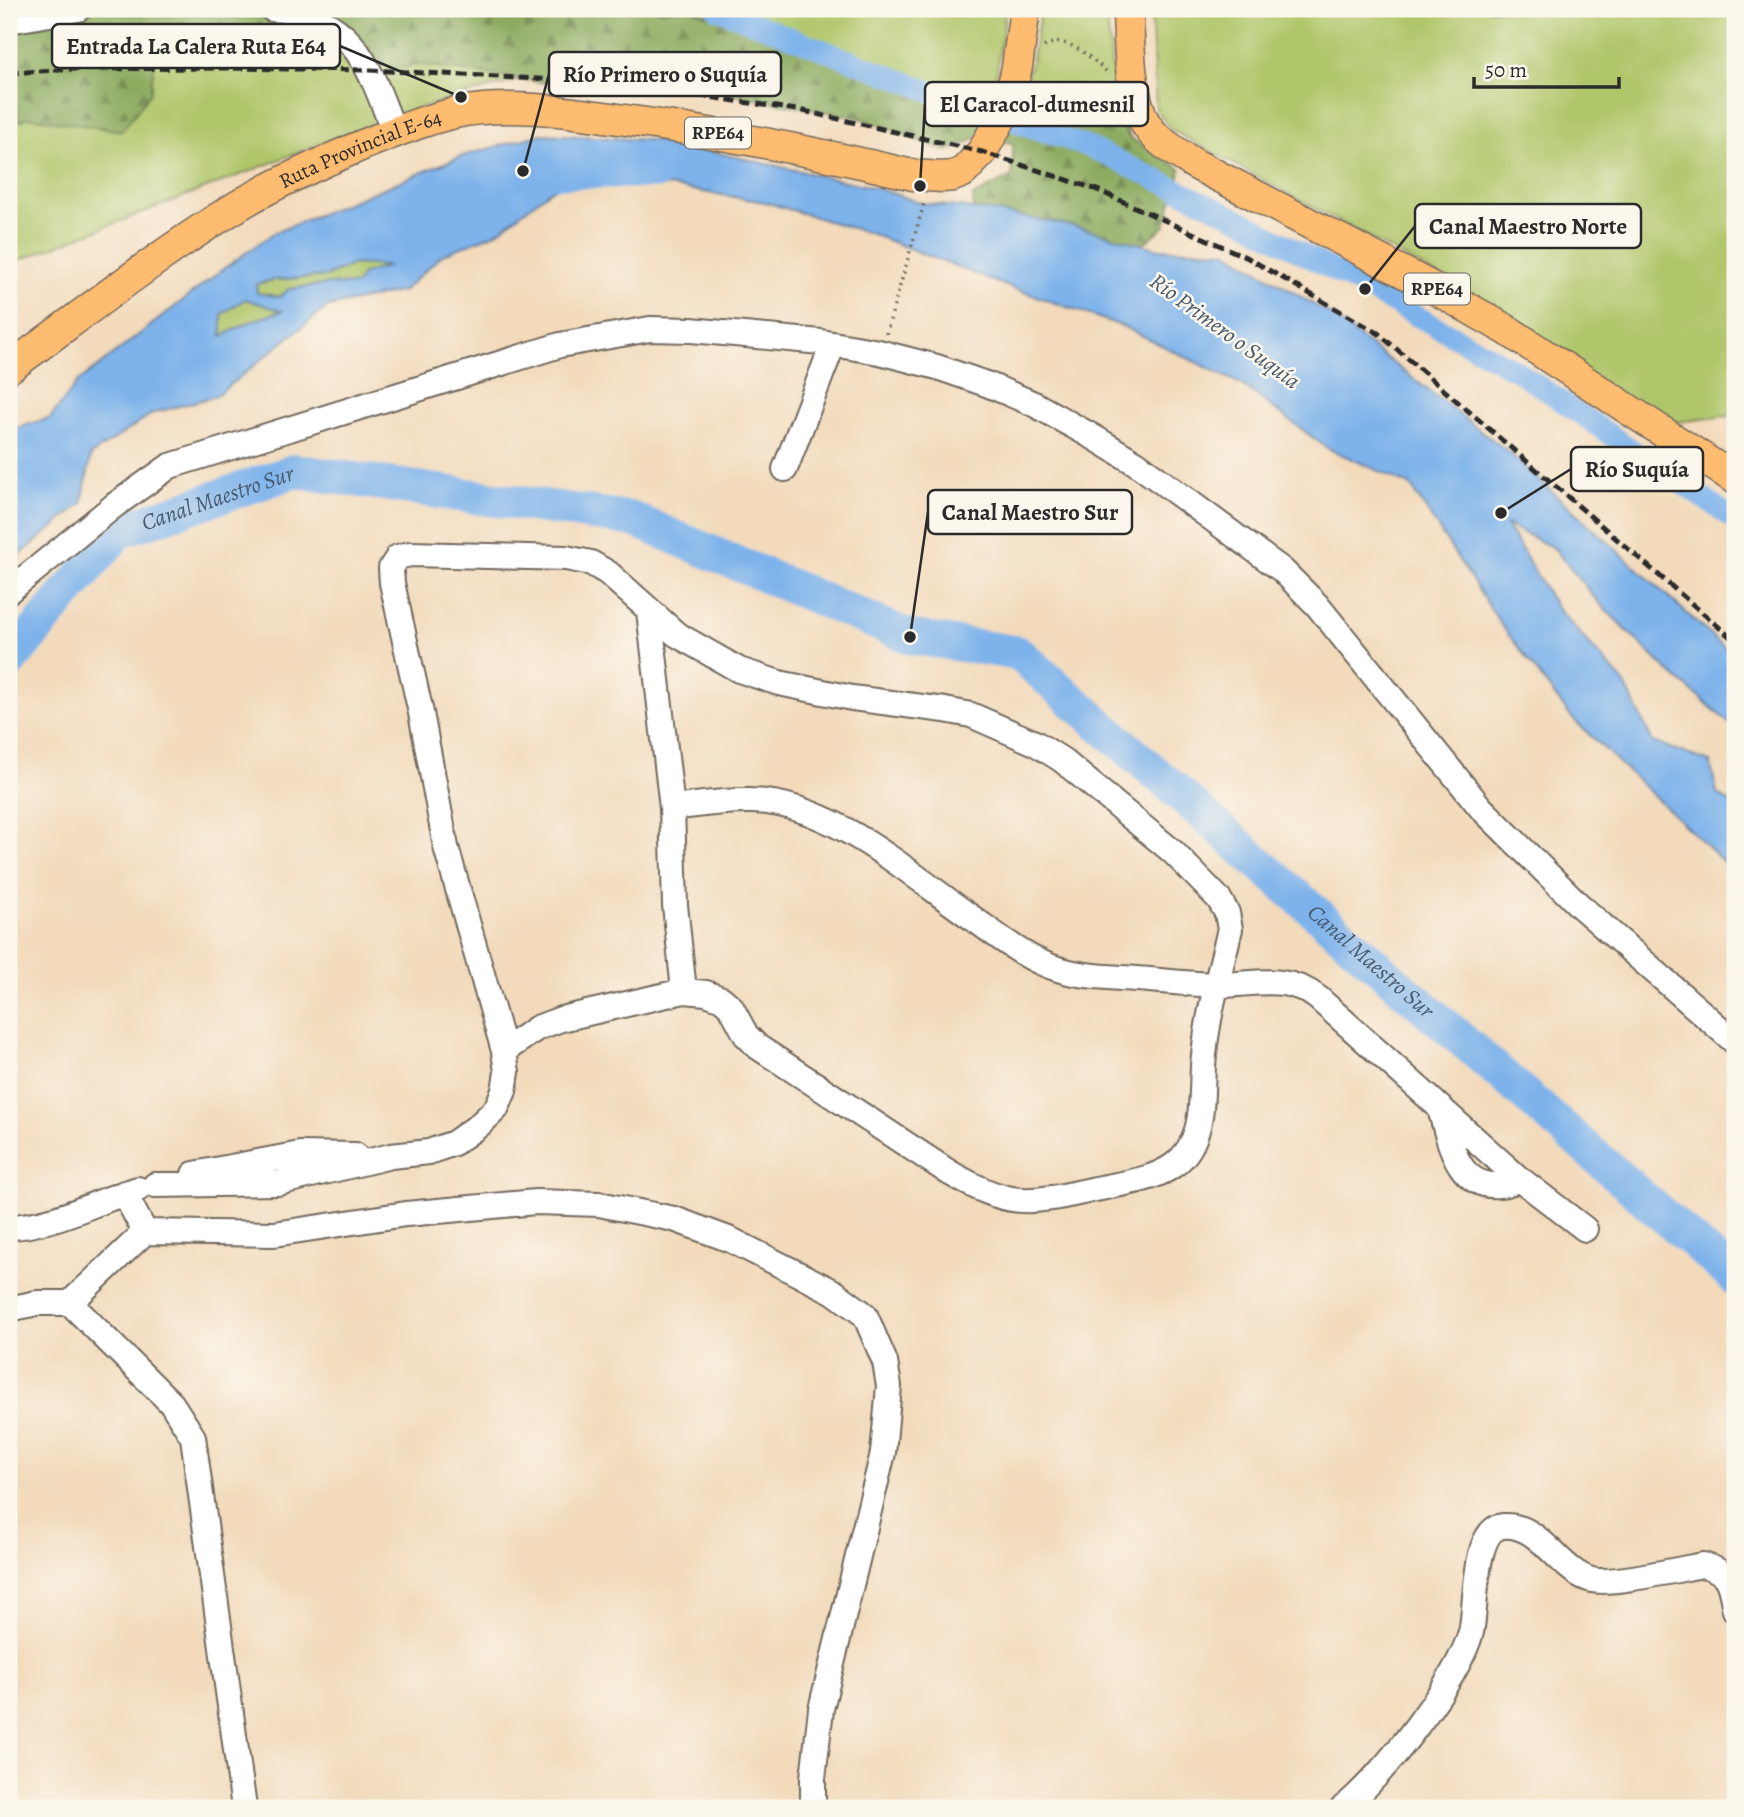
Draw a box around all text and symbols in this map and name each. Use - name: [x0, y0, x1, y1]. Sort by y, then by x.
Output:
- callout: Entrada La Calera Ruta E64: [52, 24, 340, 68]
- text: Entrada La Calera Ruta E64: [66, 31, 326, 62]
- scale bar: [1474, 46, 1620, 90]
- callout: Río Primero o Suquía: [549, 52, 781, 96]
- text: 50 m: [1485, 56, 1527, 84]
- text: Río Primero o Suquía: [563, 59, 767, 90]
- callout: El Caracol-dumesnil: [925, 82, 1148, 126]
- text: El Caracol-dumesnil: [939, 89, 1135, 120]
- street label: Ruta Provincial E-64: [274, 103, 445, 195]
- road number: RPE64: [685, 118, 751, 148]
- callout: Canal Maestro Norte: [1415, 204, 1641, 248]
- text: Canal Maestro Norte: [1429, 211, 1627, 242]
- water label: Río Primero o Suquía: [1144, 266, 1307, 396]
- road number: RPE64: [1404, 274, 1470, 304]
- callout: Río Suquía: [1571, 447, 1703, 491]
- text: Río Suquía: [1585, 454, 1689, 485]
- water label: Canal Maestro Sur: [137, 457, 299, 538]
- callout: Canal Maestro Sur: [928, 490, 1132, 534]
- text: Canal Maestro Sur: [942, 497, 1119, 528]
- water label: Canal Maestro Sur: [1301, 897, 1442, 1025]

